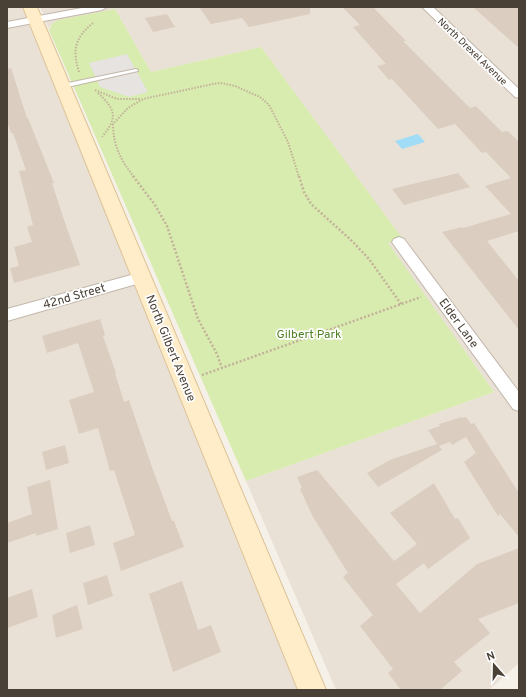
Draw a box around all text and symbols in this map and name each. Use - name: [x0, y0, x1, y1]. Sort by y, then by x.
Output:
- street label: North Drexel Avenue: [434, 15, 510, 89]
- street label: 42nd Street: [41, 280, 107, 314]
- street label: North Gilbert Avenue: [141, 293, 199, 404]
- street label: Elder Lane: [435, 296, 482, 352]
- park label: Gilbert Park: [277, 327, 341, 343]
- north arrow: [474, 645, 514, 685]
- text: N: [485, 649, 497, 664]

